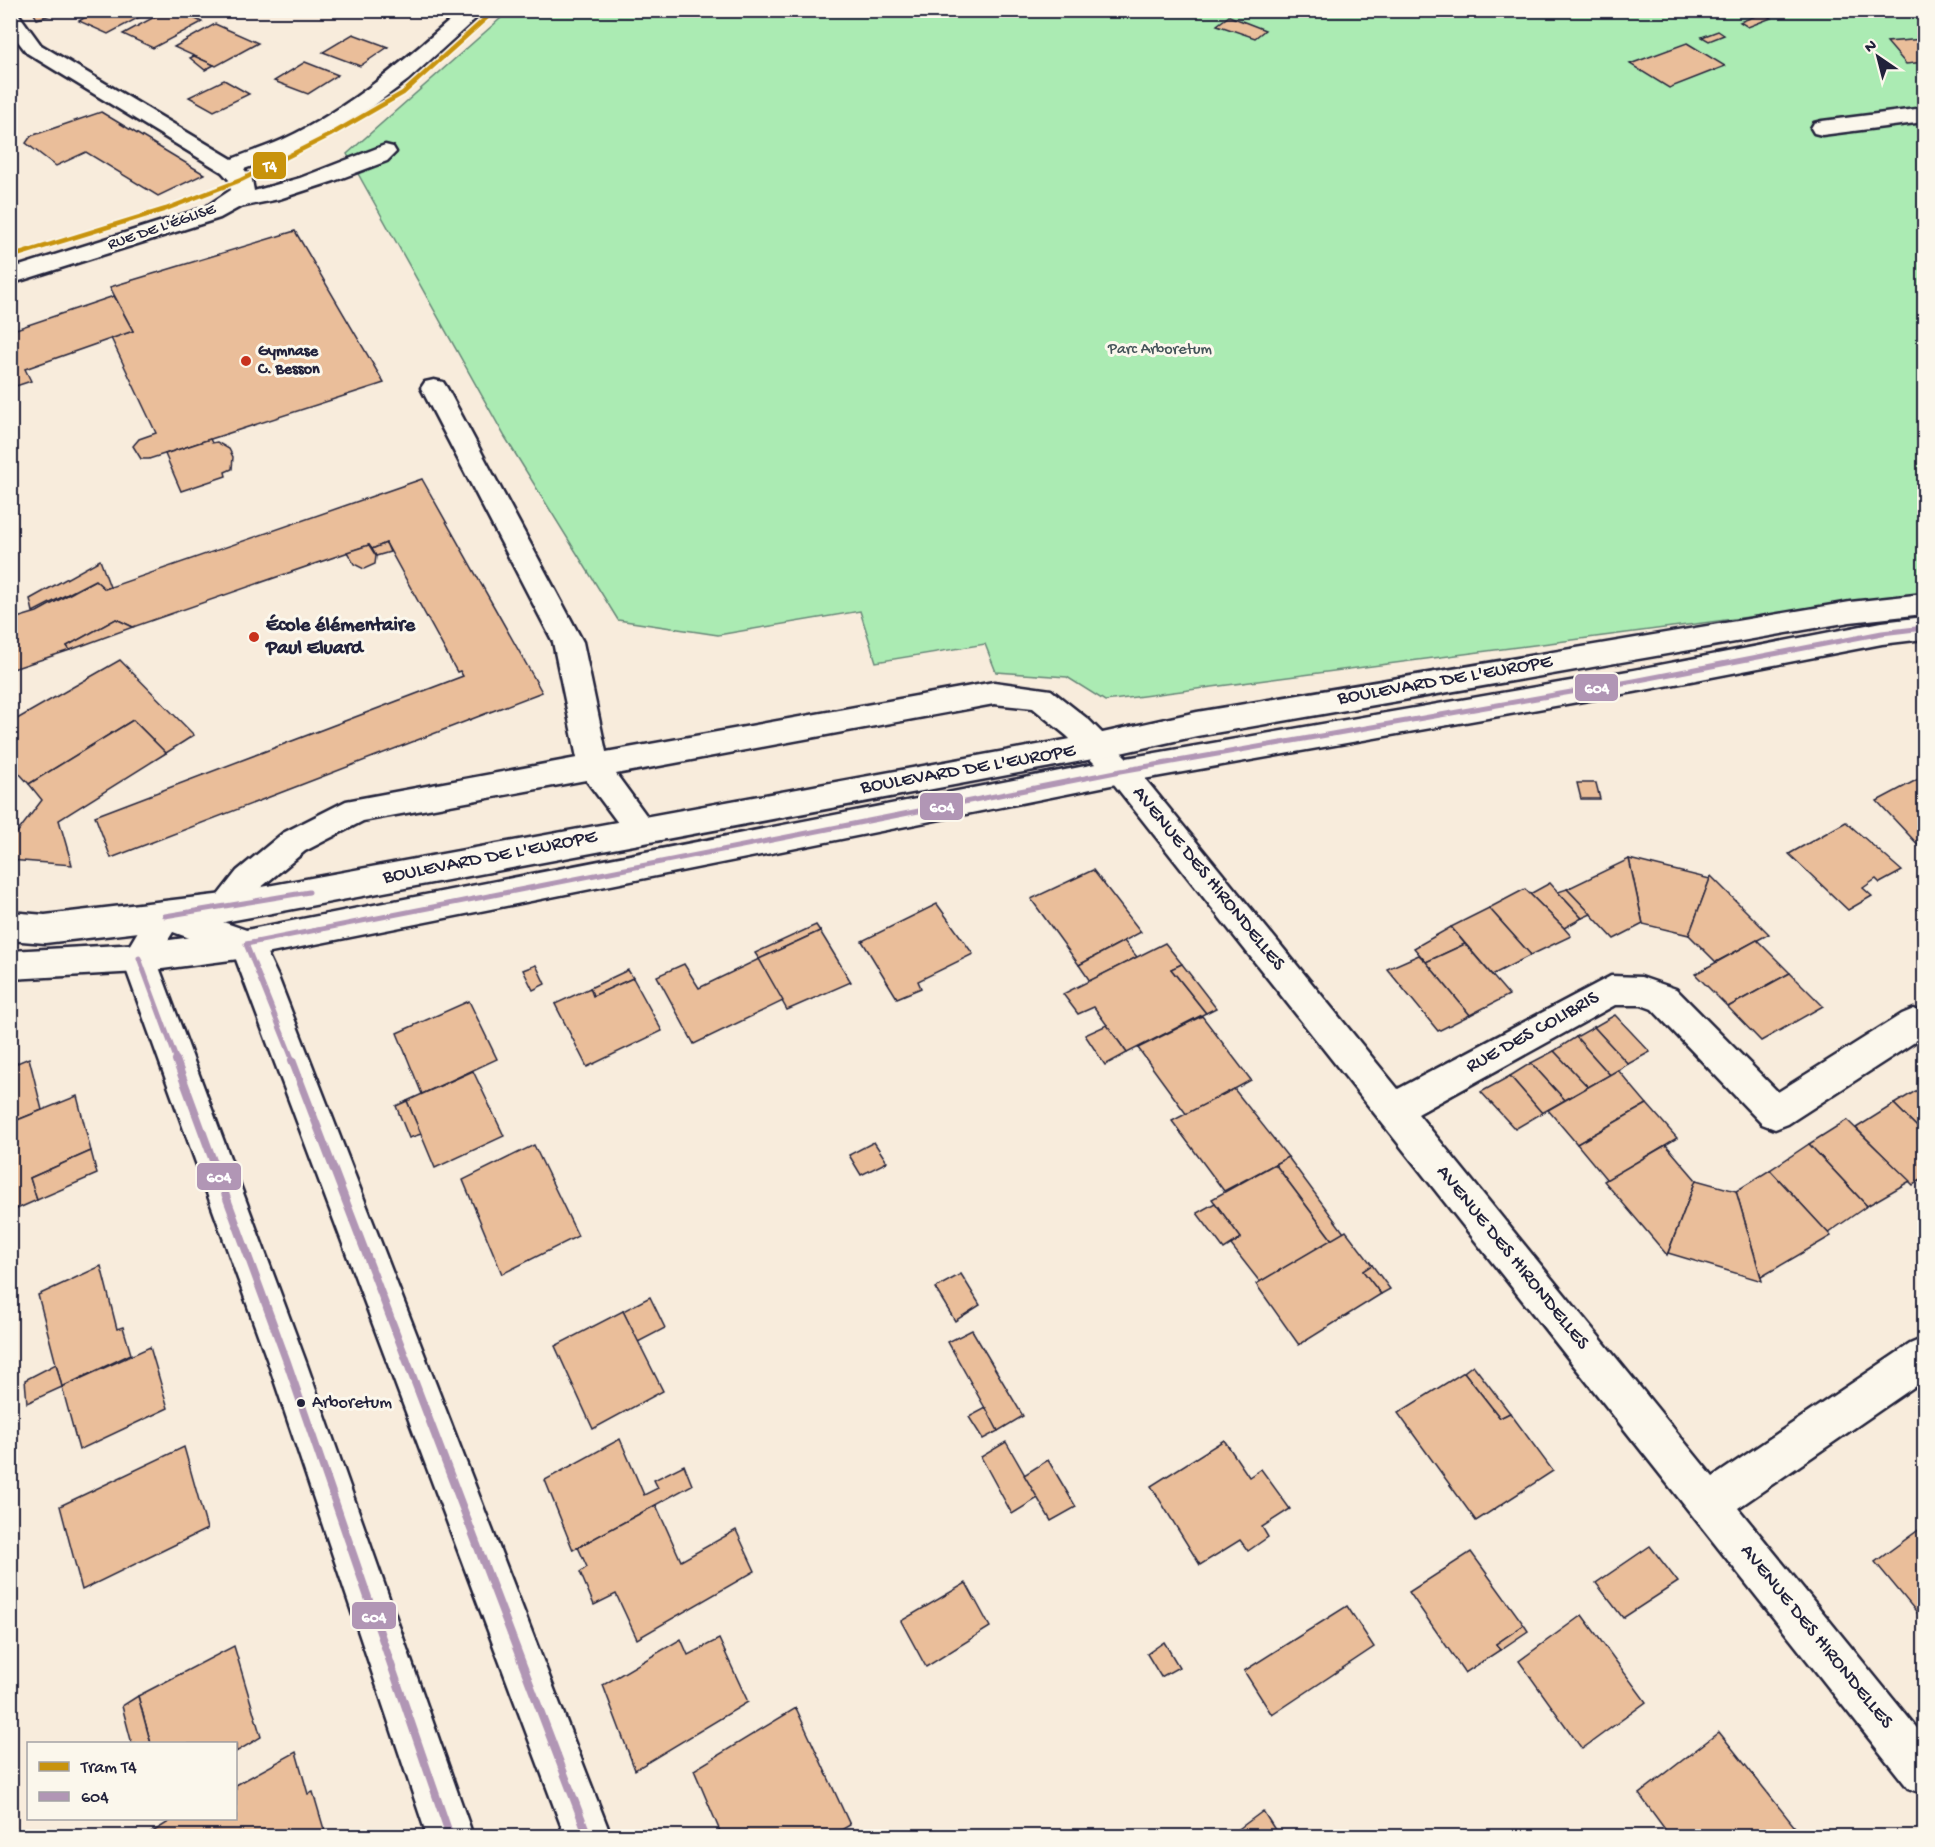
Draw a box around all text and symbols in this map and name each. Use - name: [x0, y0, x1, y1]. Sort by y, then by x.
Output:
- north arrow: [1848, 27, 1908, 87]
- text: N: [1862, 36, 1882, 58]
- line badge: T4: [252, 151, 287, 180]
- text: T4: [261, 159, 277, 178]
- street label: RUE DE L'ÉGLISE: [106, 200, 219, 255]
- park label: Parc Arboretum: [1107, 341, 1213, 360]
- place label: Gymnase C. Besson: [257, 343, 320, 380]
- marker: Gymnase C. Besson: [239, 354, 253, 368]
- place label: École élémentaire Paul Eluard: [265, 614, 416, 661]
- marker: École élémentaire Paul Eluard: [247, 630, 261, 644]
- street label: BOULEVARD DE L'EUROPE: [1335, 651, 1556, 711]
- line badge: 604: [1574, 673, 1619, 702]
- text: 604: [1585, 681, 1610, 700]
- street label: BOULEVARD DE L'EUROPE: [858, 740, 1079, 800]
- street label: AVENUE DES HIRONDELLES: [1127, 782, 1290, 976]
- line badge: 604: [919, 792, 964, 821]
- text: 604: [930, 800, 955, 819]
- street label: BOULEVARD DE L'EUROPE: [380, 826, 600, 890]
- street label: RUE DES COLIBRIS: [1462, 987, 1604, 1079]
- street label: AVENUE DES HIRONDELLES: [1431, 1161, 1594, 1355]
- line badge: 604: [196, 1162, 242, 1191]
- text: 604: [207, 1170, 232, 1189]
- place label: Arboretum: [312, 1393, 392, 1414]
- marker: Arboretum: [295, 1397, 307, 1409]
- street label: AVENUE DES HIRONDELLES: [1735, 1540, 1898, 1734]
- line badge: 604: [351, 1601, 397, 1630]
- text: 604: [362, 1610, 387, 1629]
- legend: [27, 1742, 237, 1820]
- text: Tram T4: [80, 1758, 137, 1779]
- text: 604: [81, 1788, 109, 1809]

